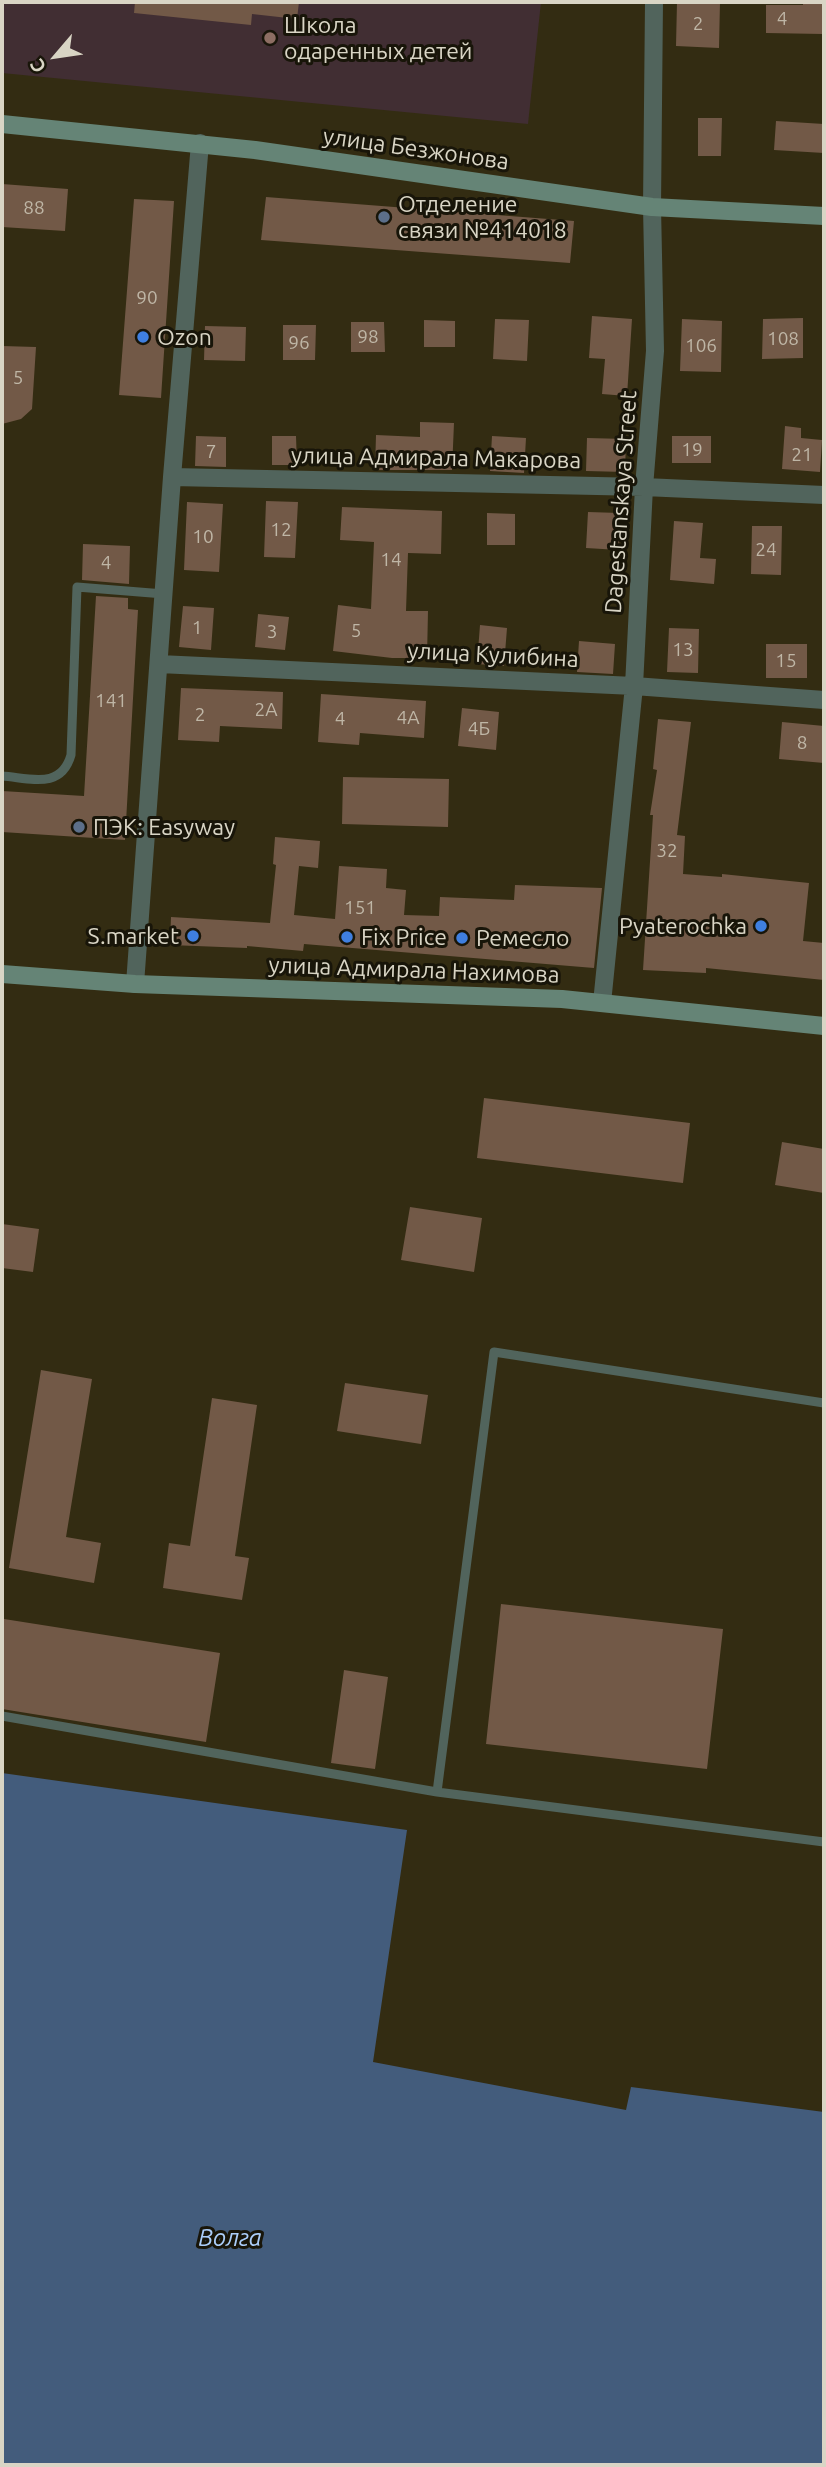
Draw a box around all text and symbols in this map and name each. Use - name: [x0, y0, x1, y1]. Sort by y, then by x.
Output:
- house number: 4: [777, 8, 787, 30]
- place label: Школа одаренных детей: [284, 11, 472, 65]
- house number: 2: [693, 13, 703, 35]
- north arrow: [21, 21, 91, 91]
- marker: Школа одаренных детей: [262, 30, 278, 46]
- text: С: [25, 56, 50, 77]
- street label: улица Безжонова: [321, 122, 511, 176]
- place label: Отделение связи №414018: [398, 190, 567, 244]
- house number: 88: [23, 197, 45, 219]
- marker: Отделение связи №414018: [376, 209, 392, 225]
- house number: 90: [136, 287, 158, 309]
- place label: Ozon: [157, 323, 212, 351]
- house number: 98: [357, 326, 379, 348]
- house number: 108: [767, 328, 799, 350]
- marker: Ozon: [135, 329, 151, 345]
- house number: 96: [288, 332, 310, 354]
- house number: 106: [685, 335, 717, 357]
- house number: 5: [13, 367, 23, 389]
- street label: Dagestanskaya Street: [599, 389, 643, 615]
- house number: 19: [681, 439, 703, 461]
- house number: 7: [206, 441, 216, 463]
- street label: улица Адмирала Макарова: [291, 442, 581, 474]
- house number: 21: [791, 444, 813, 466]
- house number: 12: [270, 519, 292, 541]
- house number: 10: [192, 526, 214, 548]
- house number: 24: [755, 539, 777, 561]
- house number: 14: [380, 549, 402, 571]
- house number: 4: [101, 552, 111, 574]
- house number: 1: [192, 617, 202, 639]
- house number: 5: [351, 620, 361, 642]
- house number: 3: [267, 621, 277, 643]
- street label: улица Кулибина: [407, 637, 579, 673]
- house number: 13: [672, 639, 694, 661]
- house number: 15: [775, 650, 797, 672]
- house number: 141: [95, 690, 127, 712]
- house number: 2А: [254, 699, 278, 721]
- house number: 2: [195, 704, 205, 726]
- house number: 4А: [396, 707, 420, 729]
- house number: 4: [335, 708, 345, 730]
- house number: 4Б: [468, 718, 490, 740]
- house number: 8: [797, 732, 807, 754]
- place label: ПЭК: Easyway: [93, 813, 235, 841]
- marker: ПЭК: Easyway: [71, 819, 87, 835]
- house number: 32: [656, 840, 678, 862]
- house number: 151: [344, 897, 376, 919]
- place label: Pyaterochka: [619, 912, 747, 940]
- marker: Pyaterochka: [753, 918, 769, 934]
- place label: S.market: [88, 922, 179, 950]
- place label: Fix Price: [361, 923, 447, 951]
- place label: Ремесло: [476, 924, 569, 952]
- marker: S.market: [185, 928, 201, 944]
- marker: Fix Price: [339, 929, 355, 945]
- marker: Ремесло: [454, 930, 470, 946]
- street label: улица Адмирала Нахимова: [268, 951, 560, 989]
- water label: Волга: [198, 2224, 262, 2252]

